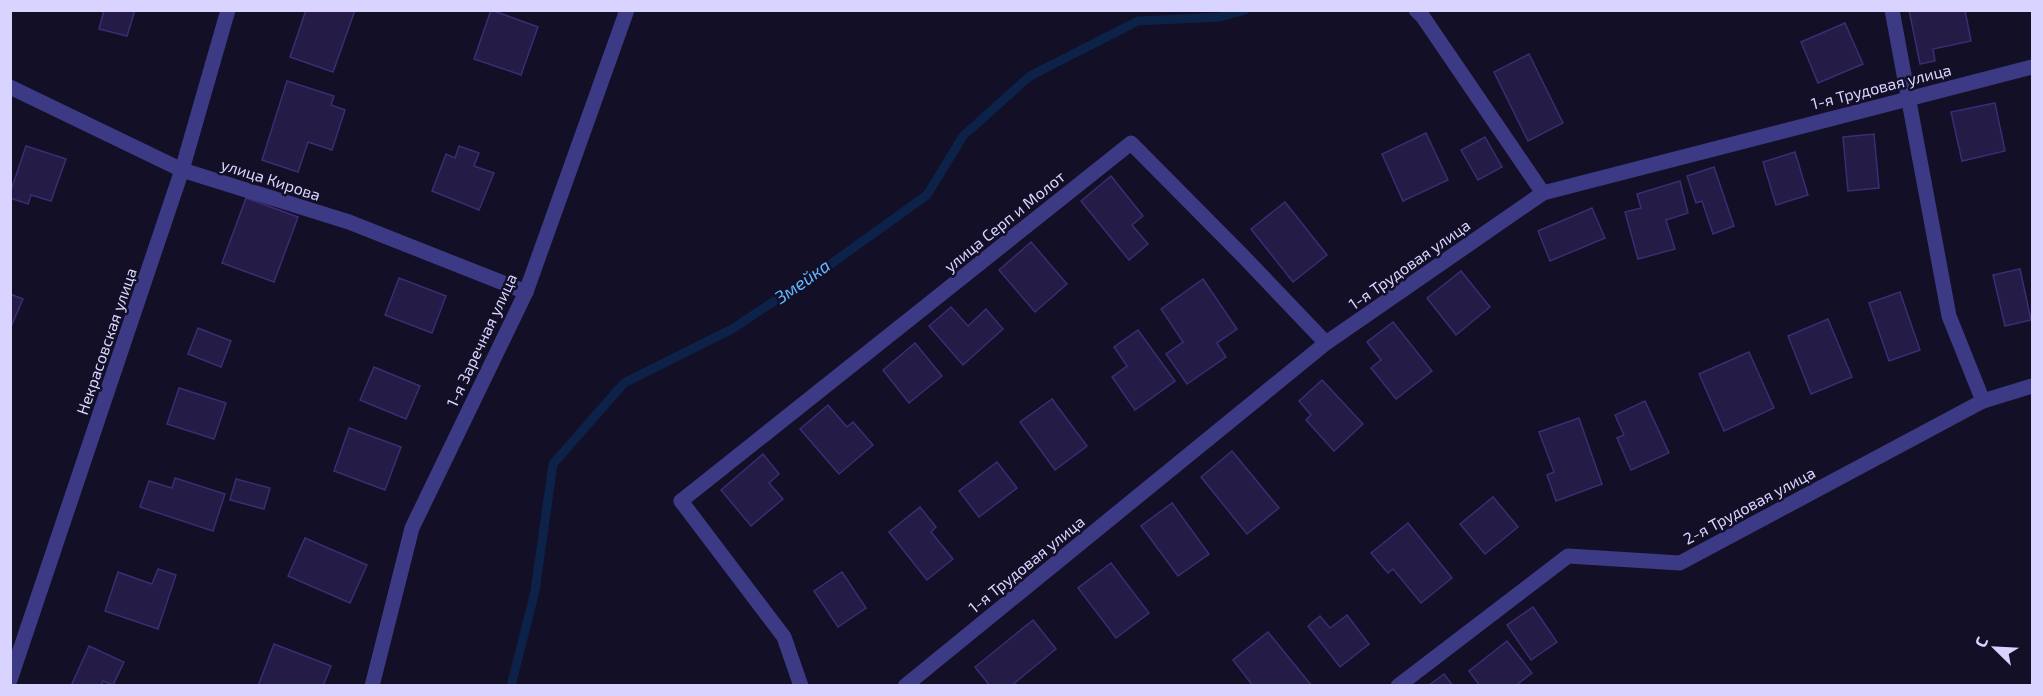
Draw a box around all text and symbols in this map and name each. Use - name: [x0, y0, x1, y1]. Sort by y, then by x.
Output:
- street label: 1-я Трудовая улица: [1809, 59, 1953, 114]
- street label: улица Кирова: [219, 154, 323, 205]
- street label: улица Серп и Молот: [940, 166, 1069, 276]
- street label: 1-я Трудовая улица: [1345, 215, 1474, 314]
- water label: Змейка: [769, 254, 834, 309]
- street label: Некрасовская улица: [72, 265, 141, 417]
- street label: 1-я Заречная улица: [442, 270, 521, 410]
- street label: 2-я Трудовая улица: [1680, 462, 1819, 549]
- street label: 1-я Трудовая улица: [964, 511, 1089, 617]
- north arrow: [1965, 618, 2025, 678]
- text: С: [1970, 634, 1991, 650]

